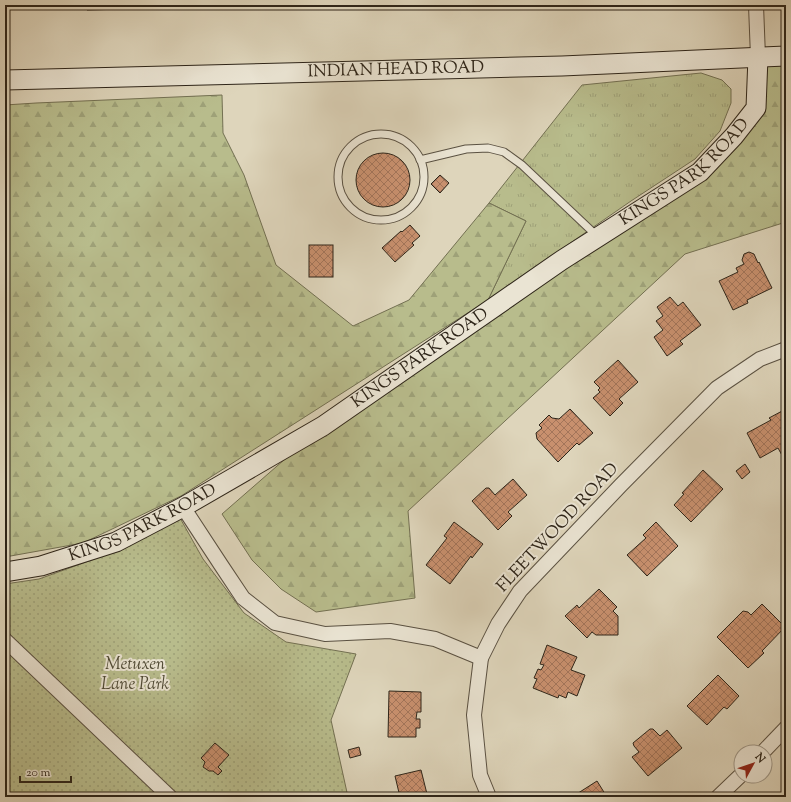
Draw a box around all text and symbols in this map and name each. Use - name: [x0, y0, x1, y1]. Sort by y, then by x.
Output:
- street label: INDIAN HEAD ROAD: [307, 56, 484, 84]
- street label: KINGS PARK ROAD: [615, 114, 755, 232]
- street label: KINGS PARK ROAD: [347, 302, 494, 414]
- street label: FLEETWOOD ROAD: [491, 458, 625, 598]
- street label: KINGS PARK ROAD: [66, 478, 221, 568]
- park label: Metuxen Lane Park: [101, 653, 169, 697]
- north arrow: [733, 744, 773, 784]
- text: N: [750, 749, 769, 767]
- scale bar: [20, 758, 71, 784]
- text: 20 m: [26, 764, 51, 782]

